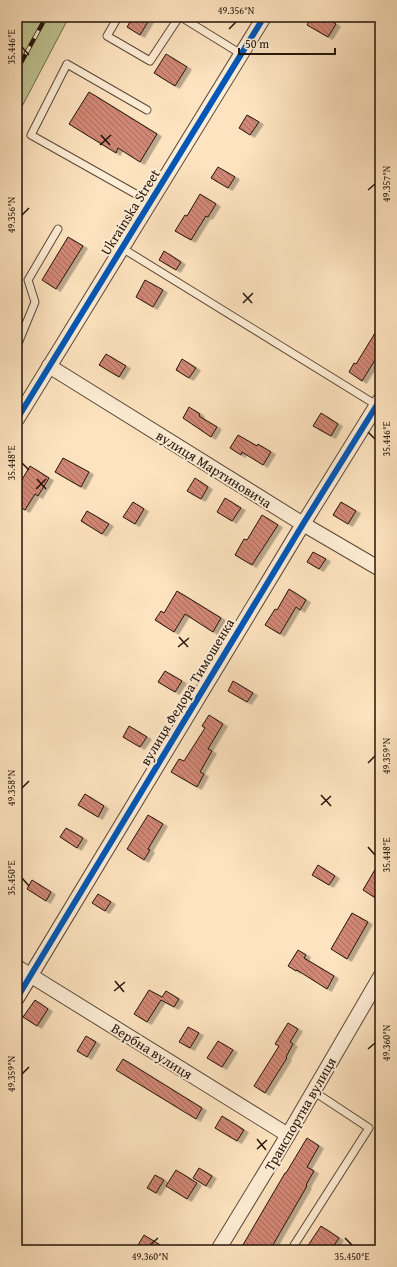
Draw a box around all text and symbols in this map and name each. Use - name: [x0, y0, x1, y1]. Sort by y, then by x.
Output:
- text: 49.356°N: [218, 3, 255, 18]
- text: 35.446°E: [4, 29, 19, 65]
- scale bar: [239, 30, 335, 56]
- text: 50 m: [245, 35, 269, 52]
- street label: Ukrainska Street: [96, 165, 165, 259]
- text: 49.357°N: [379, 165, 394, 202]
- text: 49.356°N: [4, 196, 19, 233]
- text: 35.446°E: [379, 421, 394, 457]
- street label: вулиця Мартиновича: [152, 425, 276, 513]
- text: 35.448°E: [4, 445, 19, 481]
- street label: вулиця Федора Тимошенка: [135, 614, 239, 769]
- text: 49.359°N: [379, 737, 394, 774]
- text: 49.358°N: [4, 769, 19, 806]
- text: 35.448°E: [379, 837, 394, 873]
- text: 35.450°E: [4, 860, 19, 896]
- street label: Вербна вулиця: [108, 1018, 196, 1084]
- text: 49.360°N: [379, 1024, 394, 1061]
- street label: Транспортна вулиця: [259, 1053, 341, 1175]
- text: 49.359°N: [4, 1055, 19, 1092]
- text: 49.360°N: [132, 1249, 169, 1264]
- text: 35.450°E: [334, 1249, 370, 1264]

